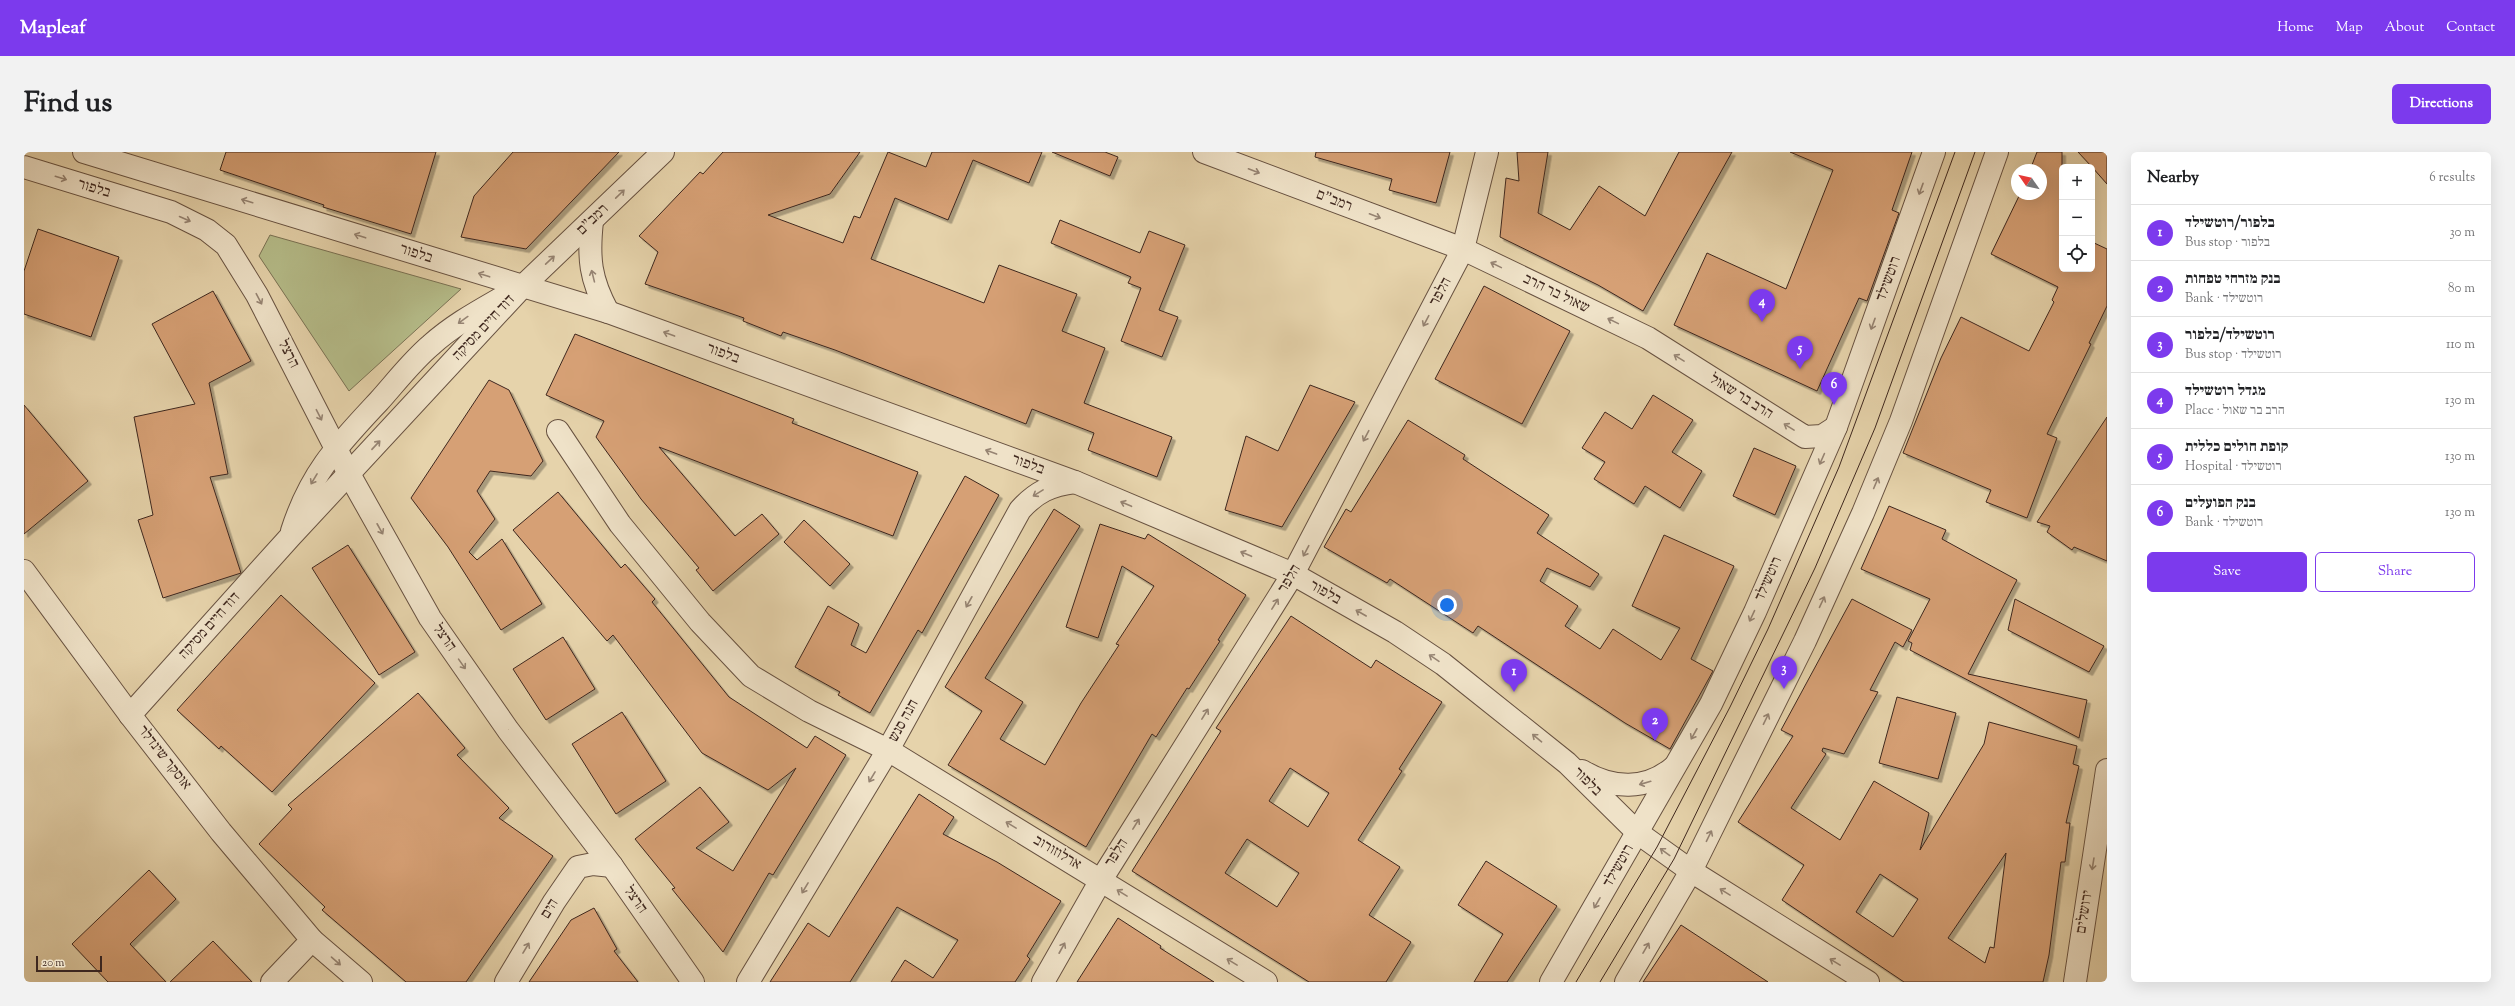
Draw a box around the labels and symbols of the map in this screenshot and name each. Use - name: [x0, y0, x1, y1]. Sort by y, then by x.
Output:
- north arrow: [2011, 164, 2047, 200]
- one-way arrow: [1247, 167, 1259, 175]
- street label: בלפור: [75, 174, 113, 204]
- one-way arrow: [55, 175, 68, 182]
- one-way arrow: [1917, 182, 1924, 195]
- street label: רמב"ם: [1313, 184, 1355, 218]
- one-way arrow: [615, 189, 625, 199]
- one-way arrow: [241, 197, 254, 204]
- street label: רמב"ם: [572, 199, 614, 241]
- one-way arrow: [1369, 213, 1381, 221]
- one-way arrow: [178, 215, 190, 223]
- one-way arrow: [354, 232, 367, 239]
- street label: בלפור: [397, 239, 435, 269]
- street label: רוטשילד: [1871, 254, 1907, 304]
- one-way arrow: [545, 255, 555, 265]
- one-way arrow: [1491, 261, 1503, 268]
- street label: שאול בר הרב: [1519, 269, 1593, 319]
- one-way arrow: [588, 270, 596, 283]
- one-way arrow: [478, 271, 491, 278]
- street label: הלפר: [1425, 274, 1457, 310]
- pin: 4: [1749, 289, 1775, 322]
- street label: דוד חיים מסיקה: [448, 290, 520, 366]
- one-way arrow: [256, 293, 264, 305]
- one-way arrow: [1422, 315, 1429, 327]
- one-way arrow: [458, 316, 469, 324]
- one-way arrow: [1608, 317, 1620, 324]
- one-way arrow: [1868, 318, 1876, 330]
- one-way arrow: [663, 330, 675, 338]
- street label: הרצל: [272, 336, 304, 372]
- pin: 5: [1787, 336, 1813, 369]
- street label: בלפור: [704, 338, 742, 370]
- one-way arrow: [1673, 353, 1685, 361]
- street label: הרב בר שאול: [1705, 369, 1777, 425]
- pin: 6: [1821, 372, 1847, 405]
- one-way arrow: [316, 408, 324, 420]
- one-way arrow: [1783, 423, 1794, 431]
- one-way arrow: [1361, 430, 1369, 442]
- one-way arrow: [371, 440, 380, 451]
- one-way arrow: [985, 448, 998, 455]
- street label: בלפור: [1009, 449, 1047, 481]
- one-way arrow: [1818, 453, 1825, 465]
- one-way arrow: [310, 473, 318, 484]
- one-way arrow: [1873, 478, 1880, 490]
- one-way arrow: [1032, 490, 1044, 498]
- one-way arrow: [1120, 500, 1132, 507]
- one-way arrow: [377, 523, 385, 535]
- one-way arrow: [1301, 545, 1309, 557]
- one-way arrow: [1240, 550, 1252, 558]
- street label: רוטשילד: [1750, 553, 1788, 605]
- street label: הלפר: [1273, 561, 1307, 597]
- street label: בלפור: [1305, 576, 1345, 610]
- street label: דוד חיים מסיקה: [174, 588, 246, 664]
- your location: [1437, 595, 1457, 615]
- one-way arrow: [965, 596, 973, 608]
- one-way arrow: [1819, 596, 1826, 608]
- one-way arrow: [1270, 599, 1279, 610]
- one-way arrow: [1355, 609, 1367, 617]
- one-way arrow: [1748, 610, 1755, 622]
- street label: הרצל: [427, 620, 461, 656]
- one-way arrow: [1429, 654, 1440, 663]
- pin: 3: [1771, 656, 1797, 689]
- one-way arrow: [458, 659, 466, 670]
- pin: 1: [1501, 659, 1527, 692]
- street label: חנה סנש: [884, 696, 924, 746]
- pin: 2: [1642, 708, 1668, 741]
- one-way arrow: [1201, 709, 1209, 720]
- one-way arrow: [1763, 713, 1770, 725]
- street label: אוסקר שינדלר: [132, 721, 196, 795]
- one-way arrow: [1690, 728, 1698, 740]
- one-way arrow: [1532, 733, 1543, 742]
- street label: בלפור: [1568, 763, 1606, 801]
- one-way arrow: [868, 771, 876, 782]
- one-way arrow: [1638, 780, 1651, 787]
- one-way arrow: [1132, 818, 1140, 830]
- one-way arrow: [1005, 821, 1017, 829]
- street label: ארלוזורוב: [1029, 830, 1085, 876]
- one-way arrow: [1706, 830, 1713, 842]
- street label: הלפר: [1100, 835, 1134, 871]
- street label: רוטשילד: [1598, 841, 1640, 891]
- one-way arrow: [1659, 848, 1670, 856]
- one-way arrow: [2089, 857, 2097, 870]
- street label: הרצל: [618, 882, 652, 918]
- one-way arrow: [800, 882, 808, 894]
- one-way arrow: [1720, 888, 1731, 896]
- one-way arrow: [1117, 889, 1128, 897]
- street label: ירושלים: [2071, 889, 2099, 935]
- street label: הים: [536, 895, 564, 923]
- one-way arrow: [1593, 897, 1601, 908]
- one-way arrow: [523, 942, 531, 954]
- one-way arrow: [1059, 942, 1067, 954]
- one-way arrow: [1642, 942, 1650, 954]
- scale bar: [36, 954, 102, 973]
- one-way arrow: [331, 956, 342, 965]
- one-way arrow: [1829, 957, 1841, 965]
- one-way arrow: [1226, 958, 1238, 966]

